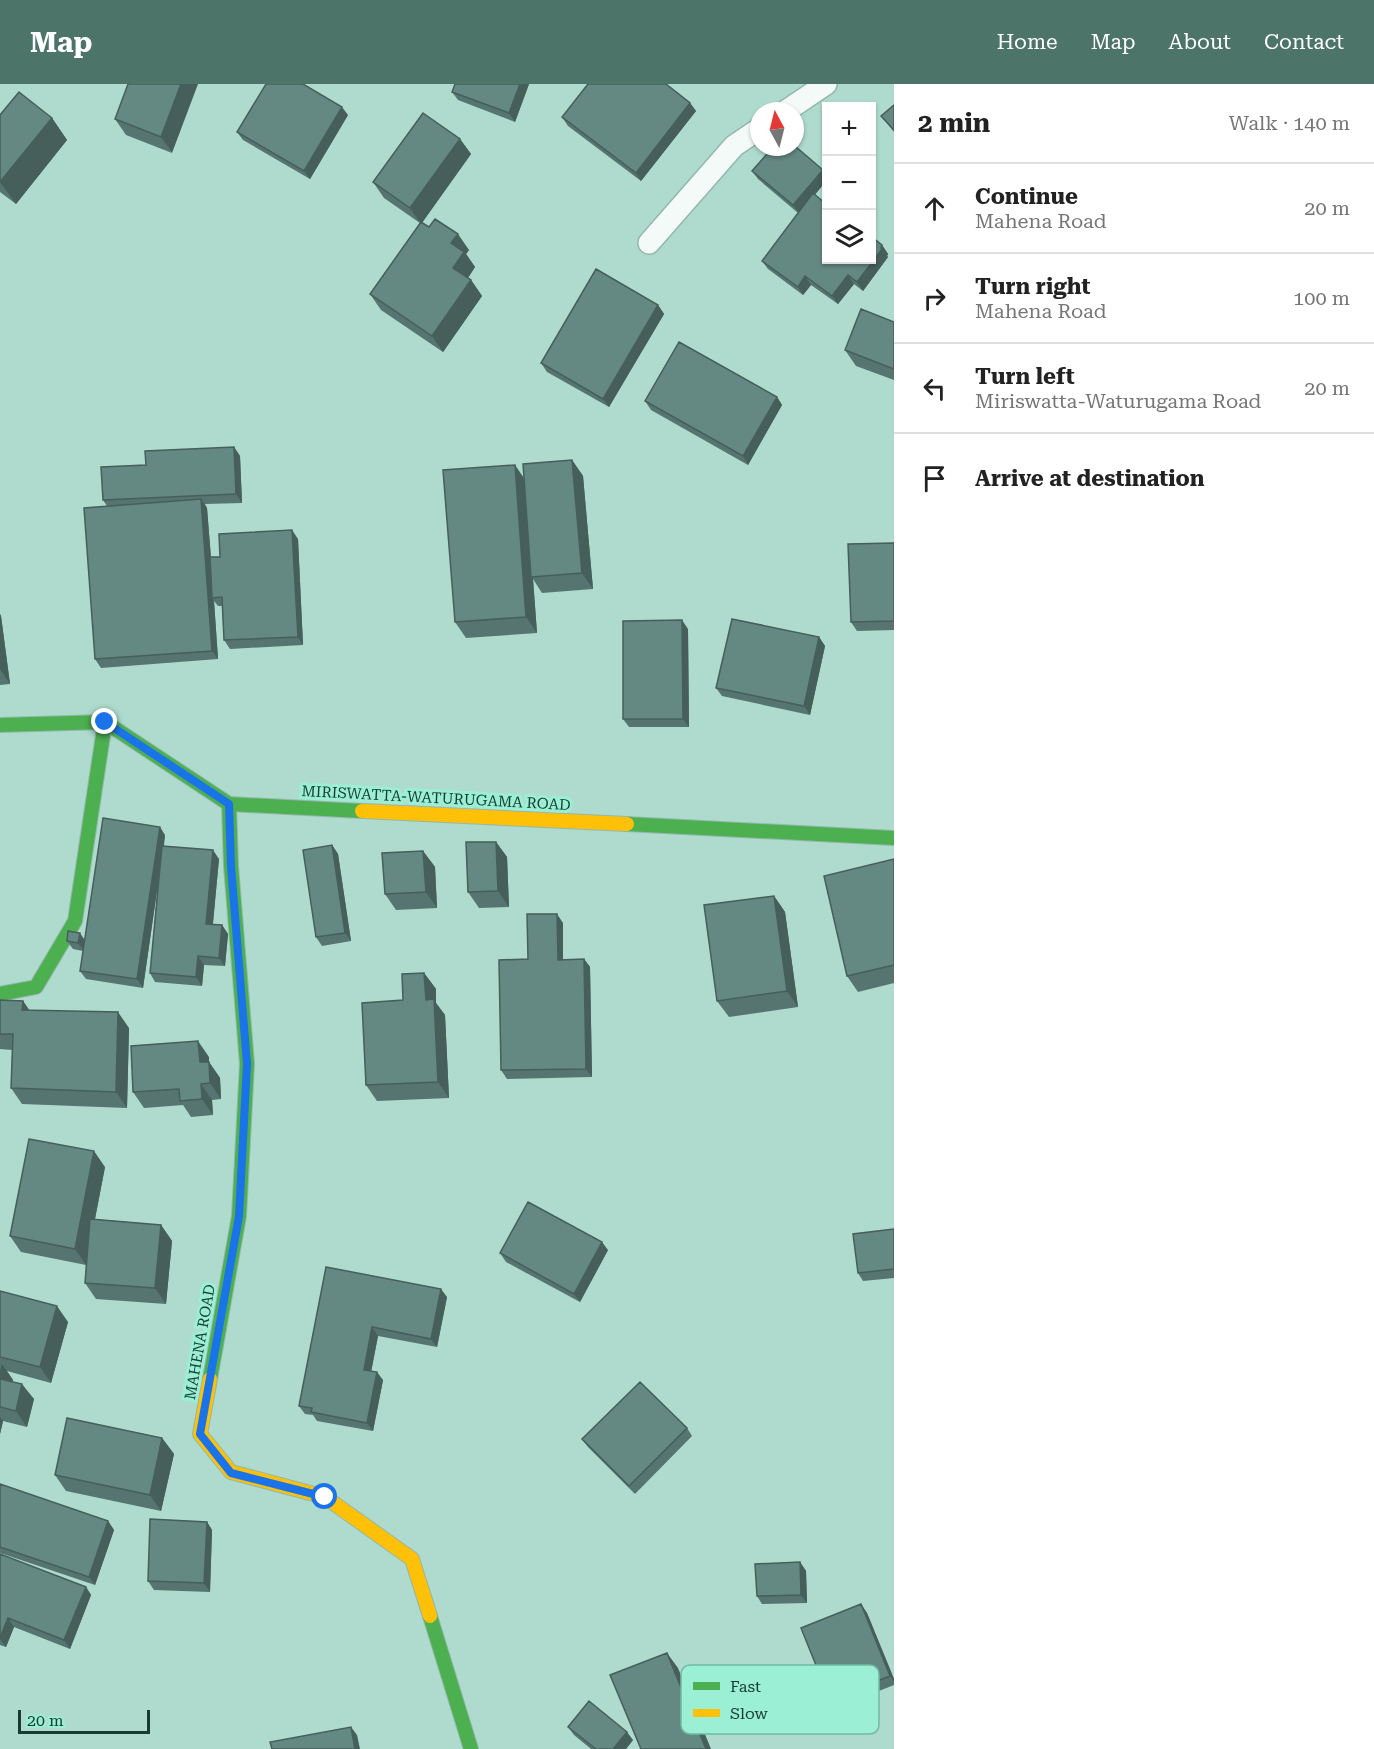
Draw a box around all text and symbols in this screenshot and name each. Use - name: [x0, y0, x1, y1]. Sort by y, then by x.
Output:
- text: Map: [30, 26, 92, 59]
- text: Home: [997, 30, 1058, 54]
- text: Map: [1091, 30, 1136, 54]
- text: About: [1169, 30, 1231, 54]
- text: Contact: [1264, 30, 1344, 54]
- north arrow: [750, 102, 804, 156]
- map controls: [822, 102, 876, 264]
- button: +: [822, 102, 876, 156]
- text: 2 min: [918, 108, 990, 138]
- text: Walk · 140 m: [1229, 111, 1350, 135]
- button: −: [822, 156, 876, 210]
- text: Continue: [975, 184, 1078, 209]
- icon: ahead: [918, 192, 951, 225]
- text: 20 m: [1304, 196, 1350, 220]
- text: Mahena Road: [975, 209, 1107, 233]
- button: layers: [822, 210, 876, 264]
- text: Turn right: [975, 274, 1090, 299]
- icon: right: [918, 282, 951, 315]
- text: 100 m: [1293, 286, 1350, 310]
- text: Mahena Road: [975, 299, 1107, 323]
- text: Turn left: [975, 364, 1075, 389]
- icon: left: [918, 372, 951, 405]
- text: 20 m: [1304, 376, 1350, 400]
- text: Miriswatta-Waturugama Road: [975, 389, 1261, 413]
- icon: arrive: [918, 462, 951, 495]
- text: Arrive at destination: [975, 466, 1204, 491]
- route end: [91, 708, 117, 734]
- street label: MIRISWATTA-WATURUGAMA ROAD: [301, 782, 571, 814]
- street label: MAHENA ROAD: [181, 1283, 219, 1401]
- route start: [311, 1483, 337, 1509]
- legend: [681, 1665, 879, 1734]
- text: Fast: [730, 1677, 761, 1696]
- text: Slow: [730, 1704, 768, 1723]
- scale bar: [18, 1707, 150, 1734]
- text: 20 m: [27, 1711, 64, 1730]

